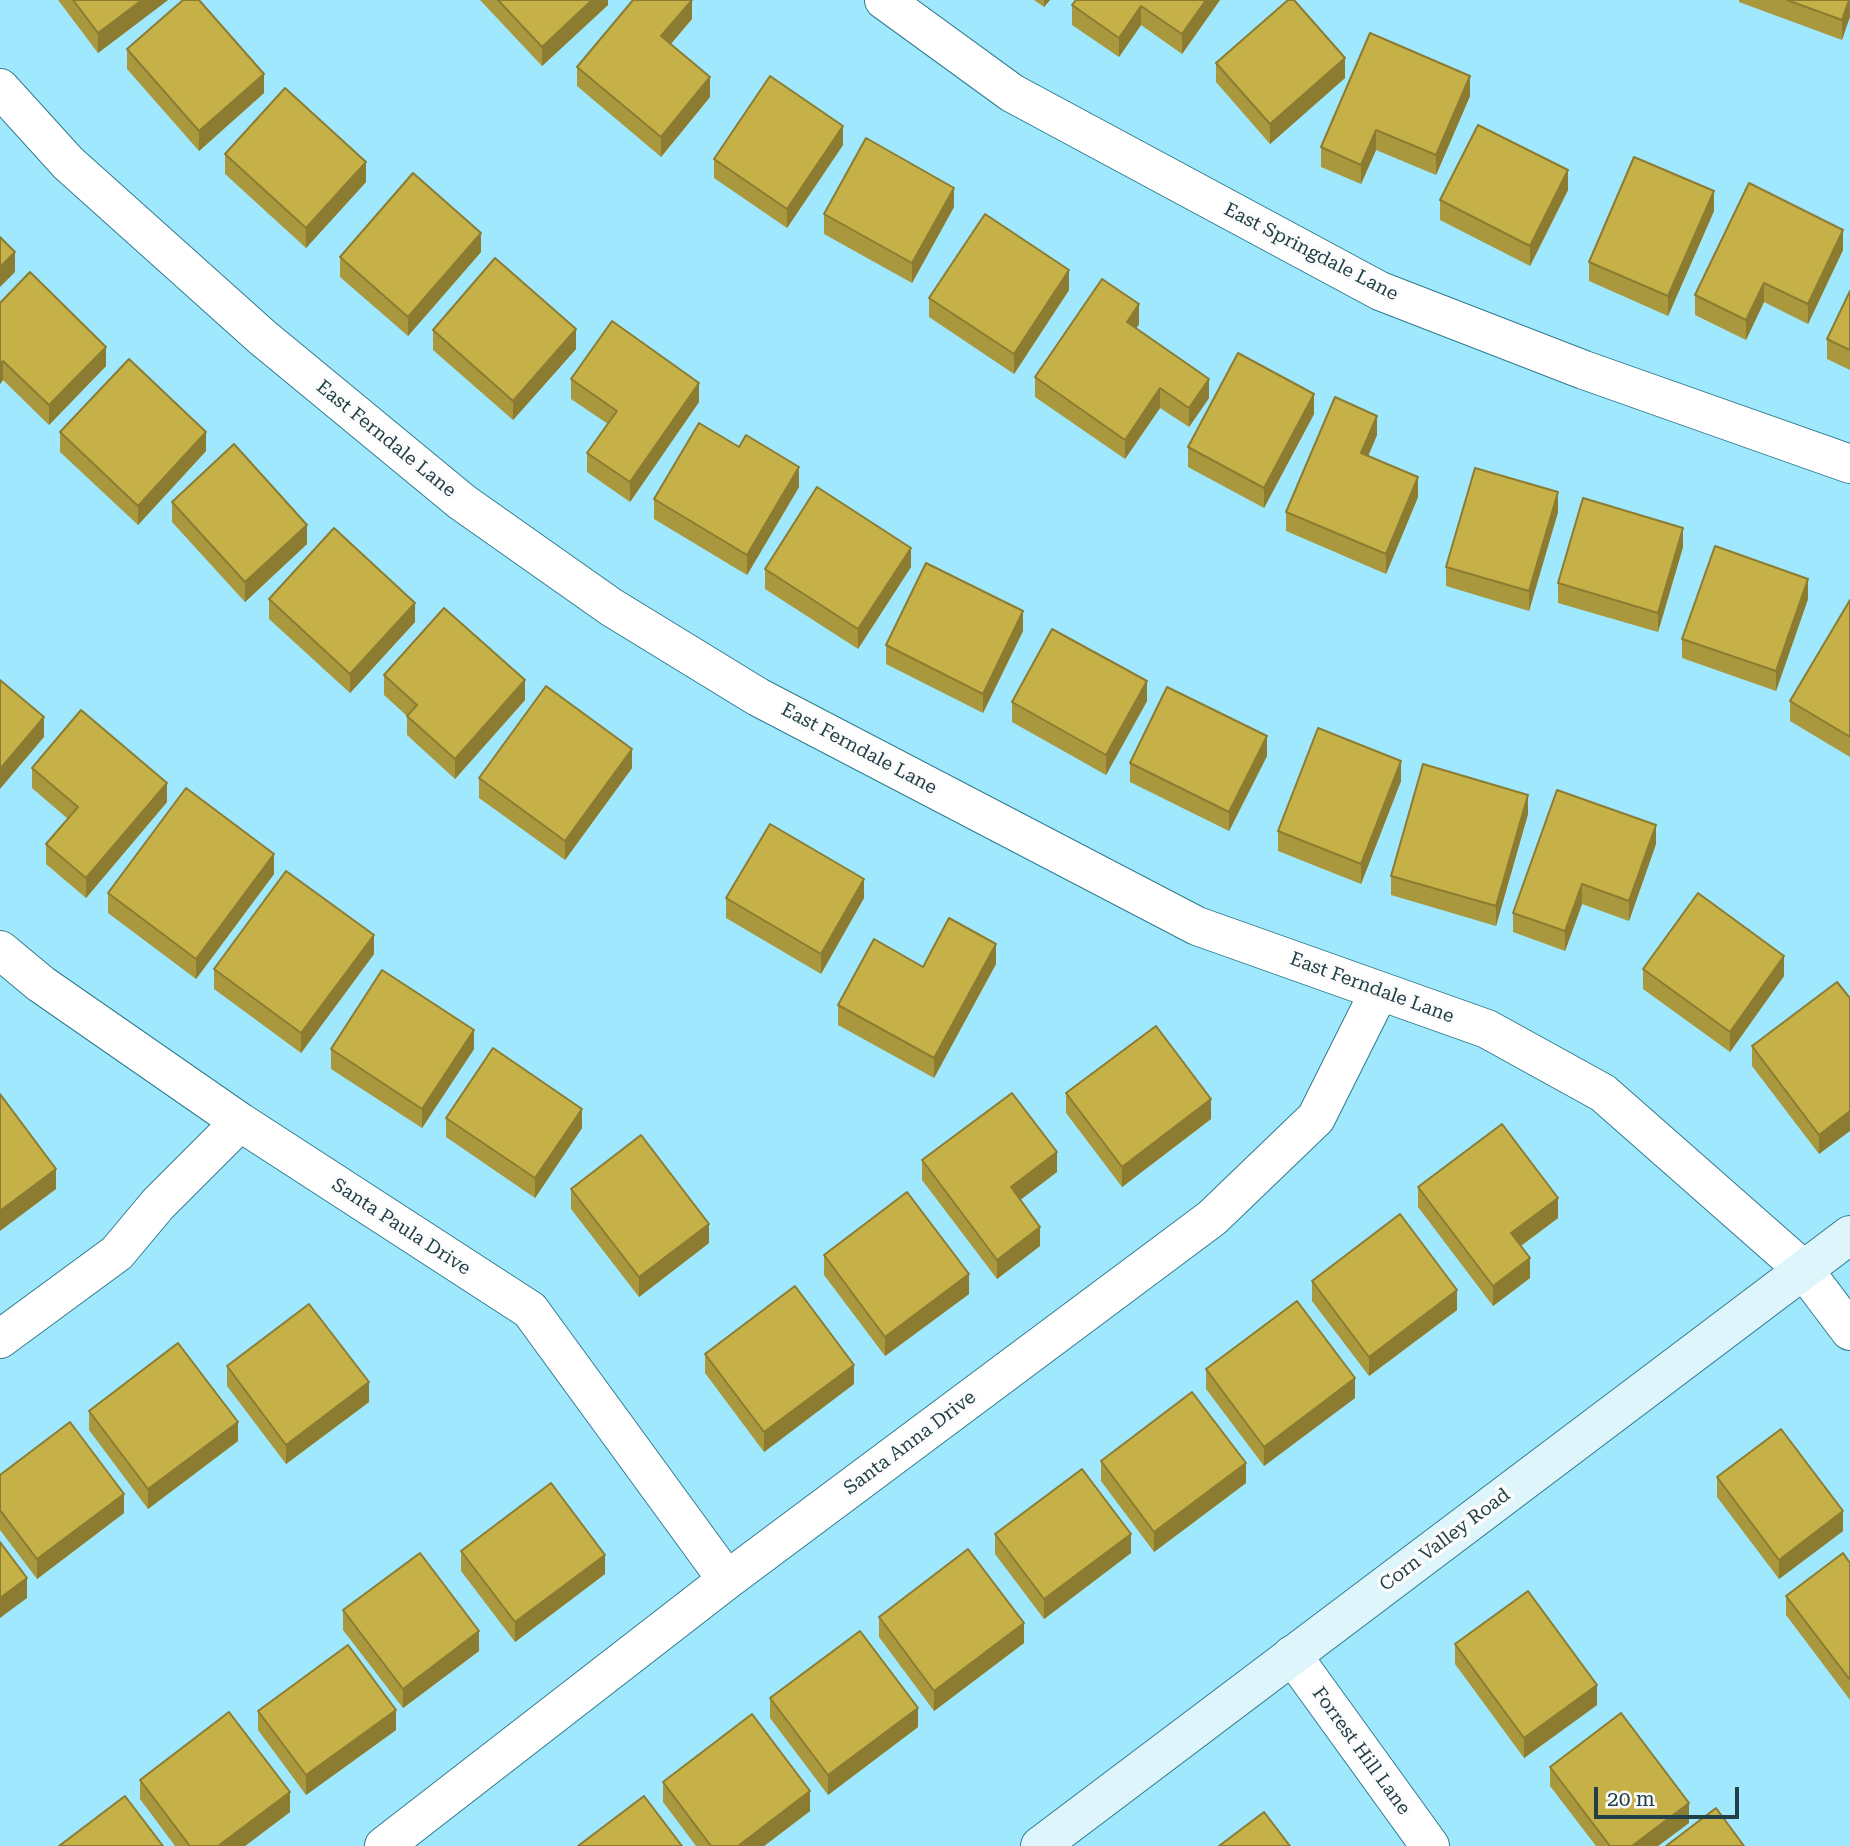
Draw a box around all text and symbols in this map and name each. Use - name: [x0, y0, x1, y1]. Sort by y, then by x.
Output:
- street label: East Springdale Lane: [1220, 198, 1402, 306]
- street label: East Ferndale Lane: [312, 376, 460, 502]
- street label: East Ferndale Lane: [777, 698, 941, 800]
- street label: East Ferndale Lane: [1287, 948, 1457, 1028]
- street label: Santa Paula Drive: [327, 1174, 475, 1280]
- street label: Santa Anna Drive: [840, 1386, 980, 1500]
- street label: Corn Valley Road: [1375, 1484, 1515, 1596]
- street label: Forrest Hill Lane: [1307, 1683, 1415, 1819]
- scale bar: [1598, 1772, 1743, 1816]
- text: 20 m: [1607, 1787, 1655, 1811]

